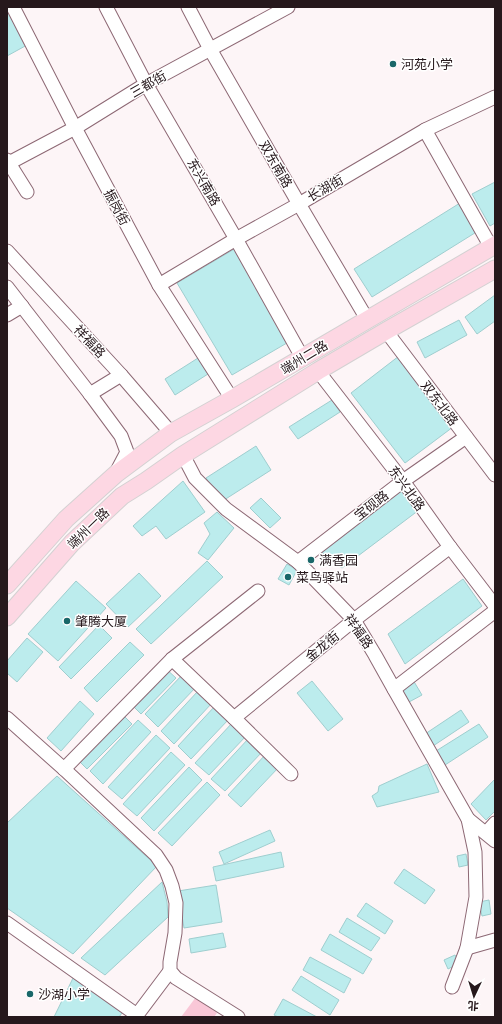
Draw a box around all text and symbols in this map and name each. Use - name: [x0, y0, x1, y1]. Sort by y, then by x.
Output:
- place label: 河苑小学: [401, 56, 453, 73]
- marker: 河苑小学: [388, 59, 398, 69]
- street label: 三都街: [127, 67, 169, 102]
- street label: 双东南路: [255, 137, 296, 191]
- street label: 东兴南路: [183, 155, 224, 209]
- street label: 长湖街: [304, 171, 346, 206]
- street label: 振岗街: [100, 186, 133, 228]
- street label: 祥福路: [70, 321, 109, 361]
- street label: 端州二路: [278, 337, 331, 378]
- street label: 双东北路: [417, 377, 462, 429]
- street label: 东兴北路: [384, 462, 429, 514]
- street label: 宝砚路: [351, 487, 392, 524]
- street label: 端州一路: [64, 504, 113, 553]
- place label: 满香园: [319, 552, 358, 569]
- marker: 满香园: [306, 555, 316, 565]
- place label: 菜鸟驿站: [296, 569, 348, 586]
- marker: 菜鸟驿站: [283, 572, 293, 582]
- street label: 祥福路: [340, 610, 377, 652]
- place label: 肇腾大厦: [75, 613, 127, 630]
- marker: 肇腾大厦: [62, 616, 72, 626]
- street label: 金龙街: [302, 628, 343, 665]
- north arrow: [454, 976, 494, 1016]
- place label: 沙湖小学: [38, 986, 90, 1003]
- marker: 沙湖小学: [25, 989, 35, 999]
- text: 北: [467, 999, 479, 1013]

